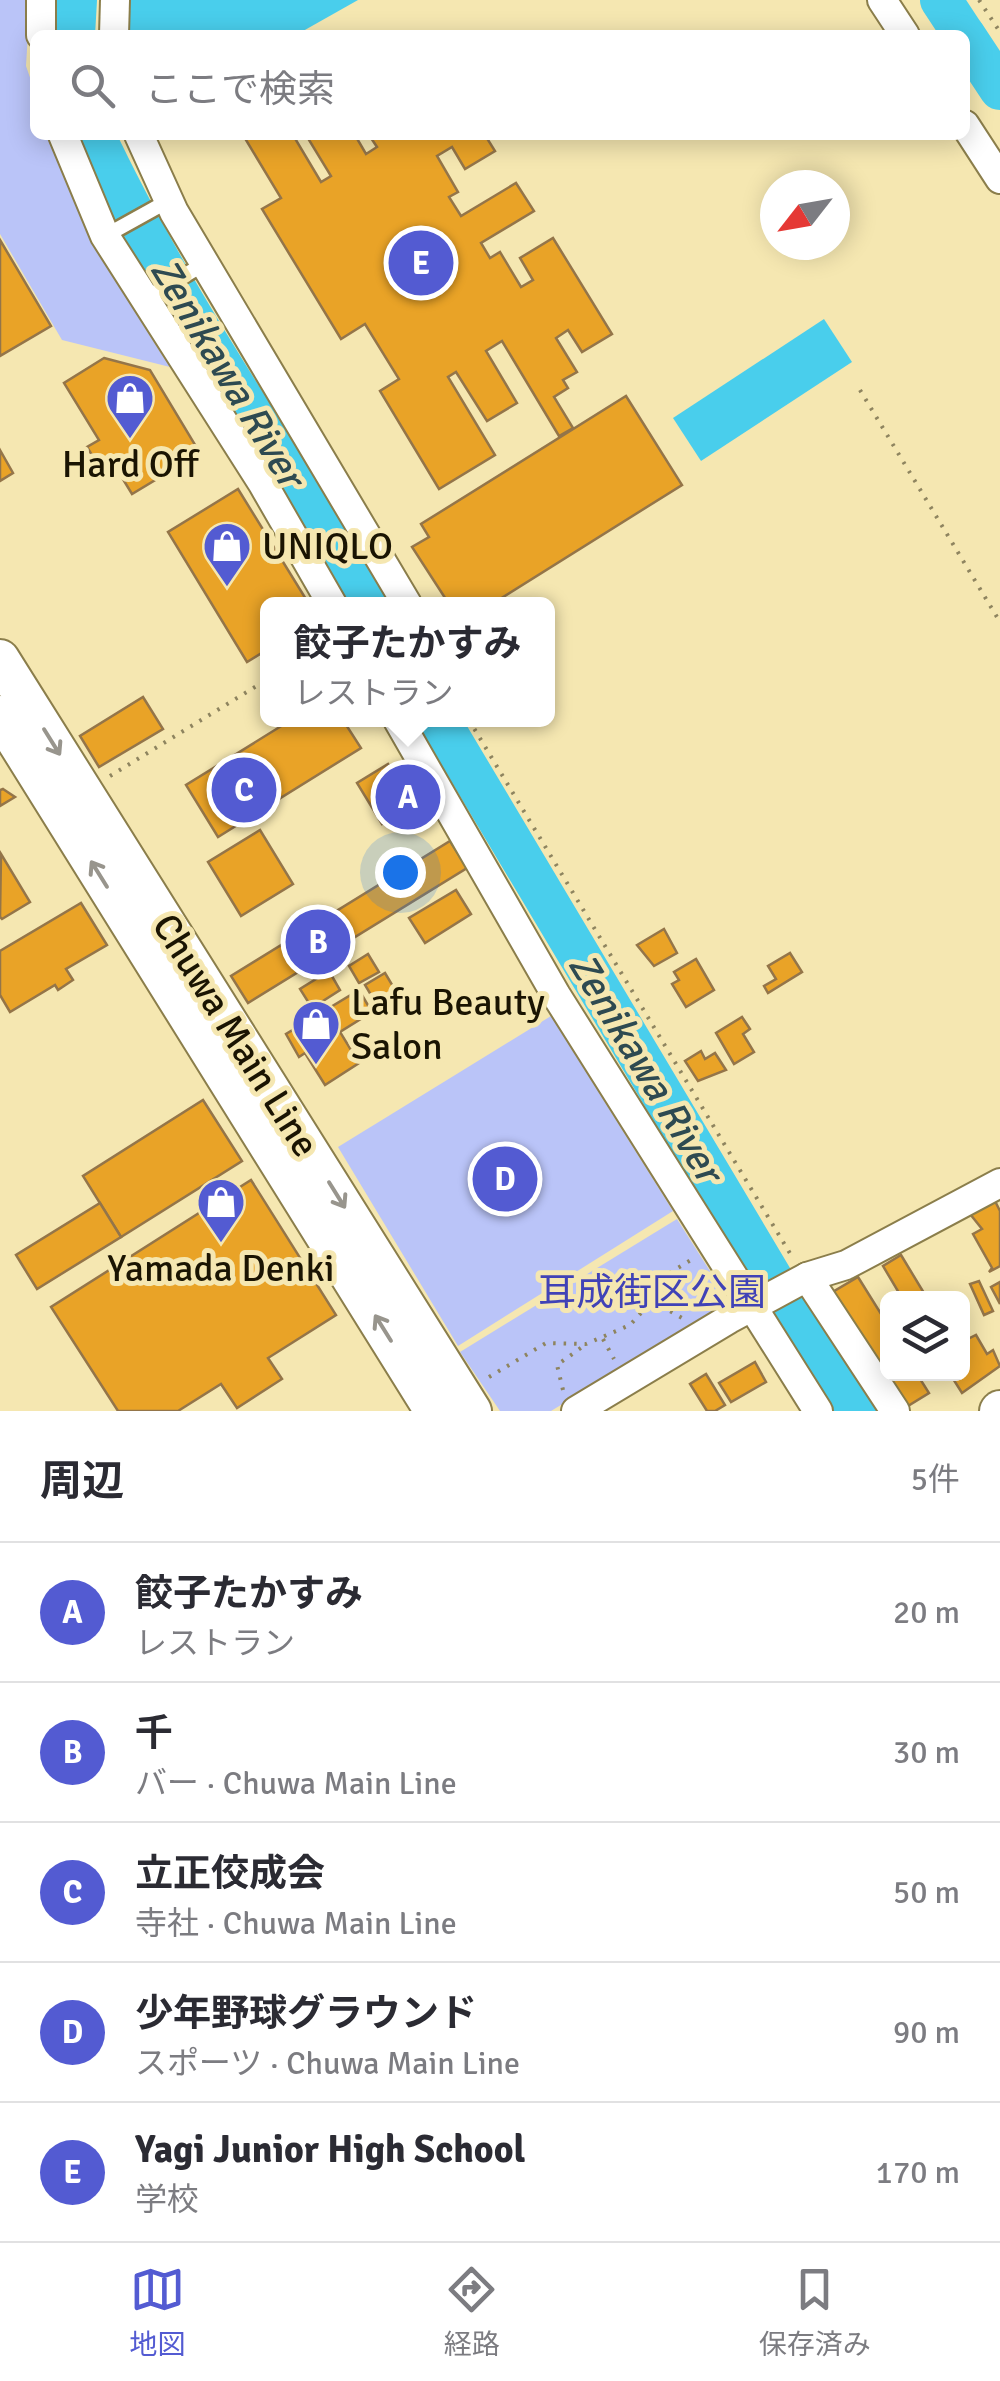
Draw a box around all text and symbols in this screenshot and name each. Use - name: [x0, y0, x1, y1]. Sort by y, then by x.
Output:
- search box: [30, 30, 970, 140]
- icon: search: [65, 58, 120, 113]
- text: ここで検索: [145, 66, 335, 113]
- north arrow: [760, 170, 850, 260]
- pin: E: [388, 226, 454, 300]
- water label: Zenikawa River: [139, 249, 318, 501]
- shop icon: Hard Off: [104, 372, 156, 440]
- place label: Hard Off: [62, 441, 200, 488]
- shop icon: UNIQLO: [201, 520, 253, 588]
- place label: UNIQLO: [262, 523, 393, 570]
- popup: [260, 597, 555, 727]
- text: 餃子たかすみ: [293, 620, 522, 667]
- text: レストラン: [293, 674, 454, 713]
- one-way arrow: [42, 727, 62, 756]
- pin: C: [212, 752, 276, 828]
- pin: A: [376, 760, 440, 834]
- your location: [375, 847, 426, 898]
- one-way arrow: [89, 860, 110, 889]
- pin: B: [286, 904, 350, 980]
- street label: Chuwa Main Line: [142, 905, 329, 1165]
- water label: Zenikawa River: [557, 944, 736, 1196]
- place label: Lafu Beauty Salon: [351, 979, 545, 1070]
- shop icon: Lafu Beauty Salon: [290, 998, 342, 1066]
- pin: D: [472, 1142, 538, 1216]
- shop icon: Yamada Denki: [195, 1176, 247, 1244]
- one-way arrow: [326, 1180, 347, 1209]
- place label: Yamada Denki: [107, 1245, 335, 1292]
- park label: 耳成街区公園: [538, 1269, 766, 1316]
- map controls: [880, 1291, 970, 1381]
- button: layers: [880, 1291, 970, 1381]
- one-way arrow: [372, 1314, 393, 1343]
- text: 周辺: [40, 1456, 124, 1507]
- text: 5件: [911, 1460, 960, 1499]
- text: 餃子たかすみ: [135, 1570, 363, 1617]
- text: A: [62, 1593, 83, 1632]
- text: 20 m: [893, 1593, 960, 1632]
- text: レストラン: [135, 1624, 295, 1663]
- text: 千: [135, 1710, 173, 1757]
- text: B: [63, 1733, 82, 1772]
- text: 30 m: [893, 1733, 960, 1772]
- text: バー · Chuwa Main Line: [135, 1764, 457, 1803]
- text: 立正佼成会: [135, 1850, 325, 1897]
- text: C: [63, 1873, 82, 1912]
- text: 50 m: [893, 1873, 960, 1912]
- text: 寺社 · Chuwa Main Line: [135, 1904, 457, 1943]
- text: 少年野球グラウンド: [135, 1990, 477, 2037]
- text: D: [62, 2013, 83, 2052]
- text: 90 m: [893, 2013, 960, 2052]
- text: スポーツ · Chuwa Main Line: [135, 2044, 520, 2083]
- text: Yagi Junior High School: [135, 2126, 525, 2173]
- text: E: [63, 2153, 82, 2192]
- text: 170 m: [876, 2153, 960, 2192]
- text: 学校: [135, 2180, 199, 2219]
- tab: 地図: [129, 2262, 185, 2362]
- tab: 経路: [444, 2262, 500, 2362]
- tab: 保存済み: [759, 2262, 871, 2362]

